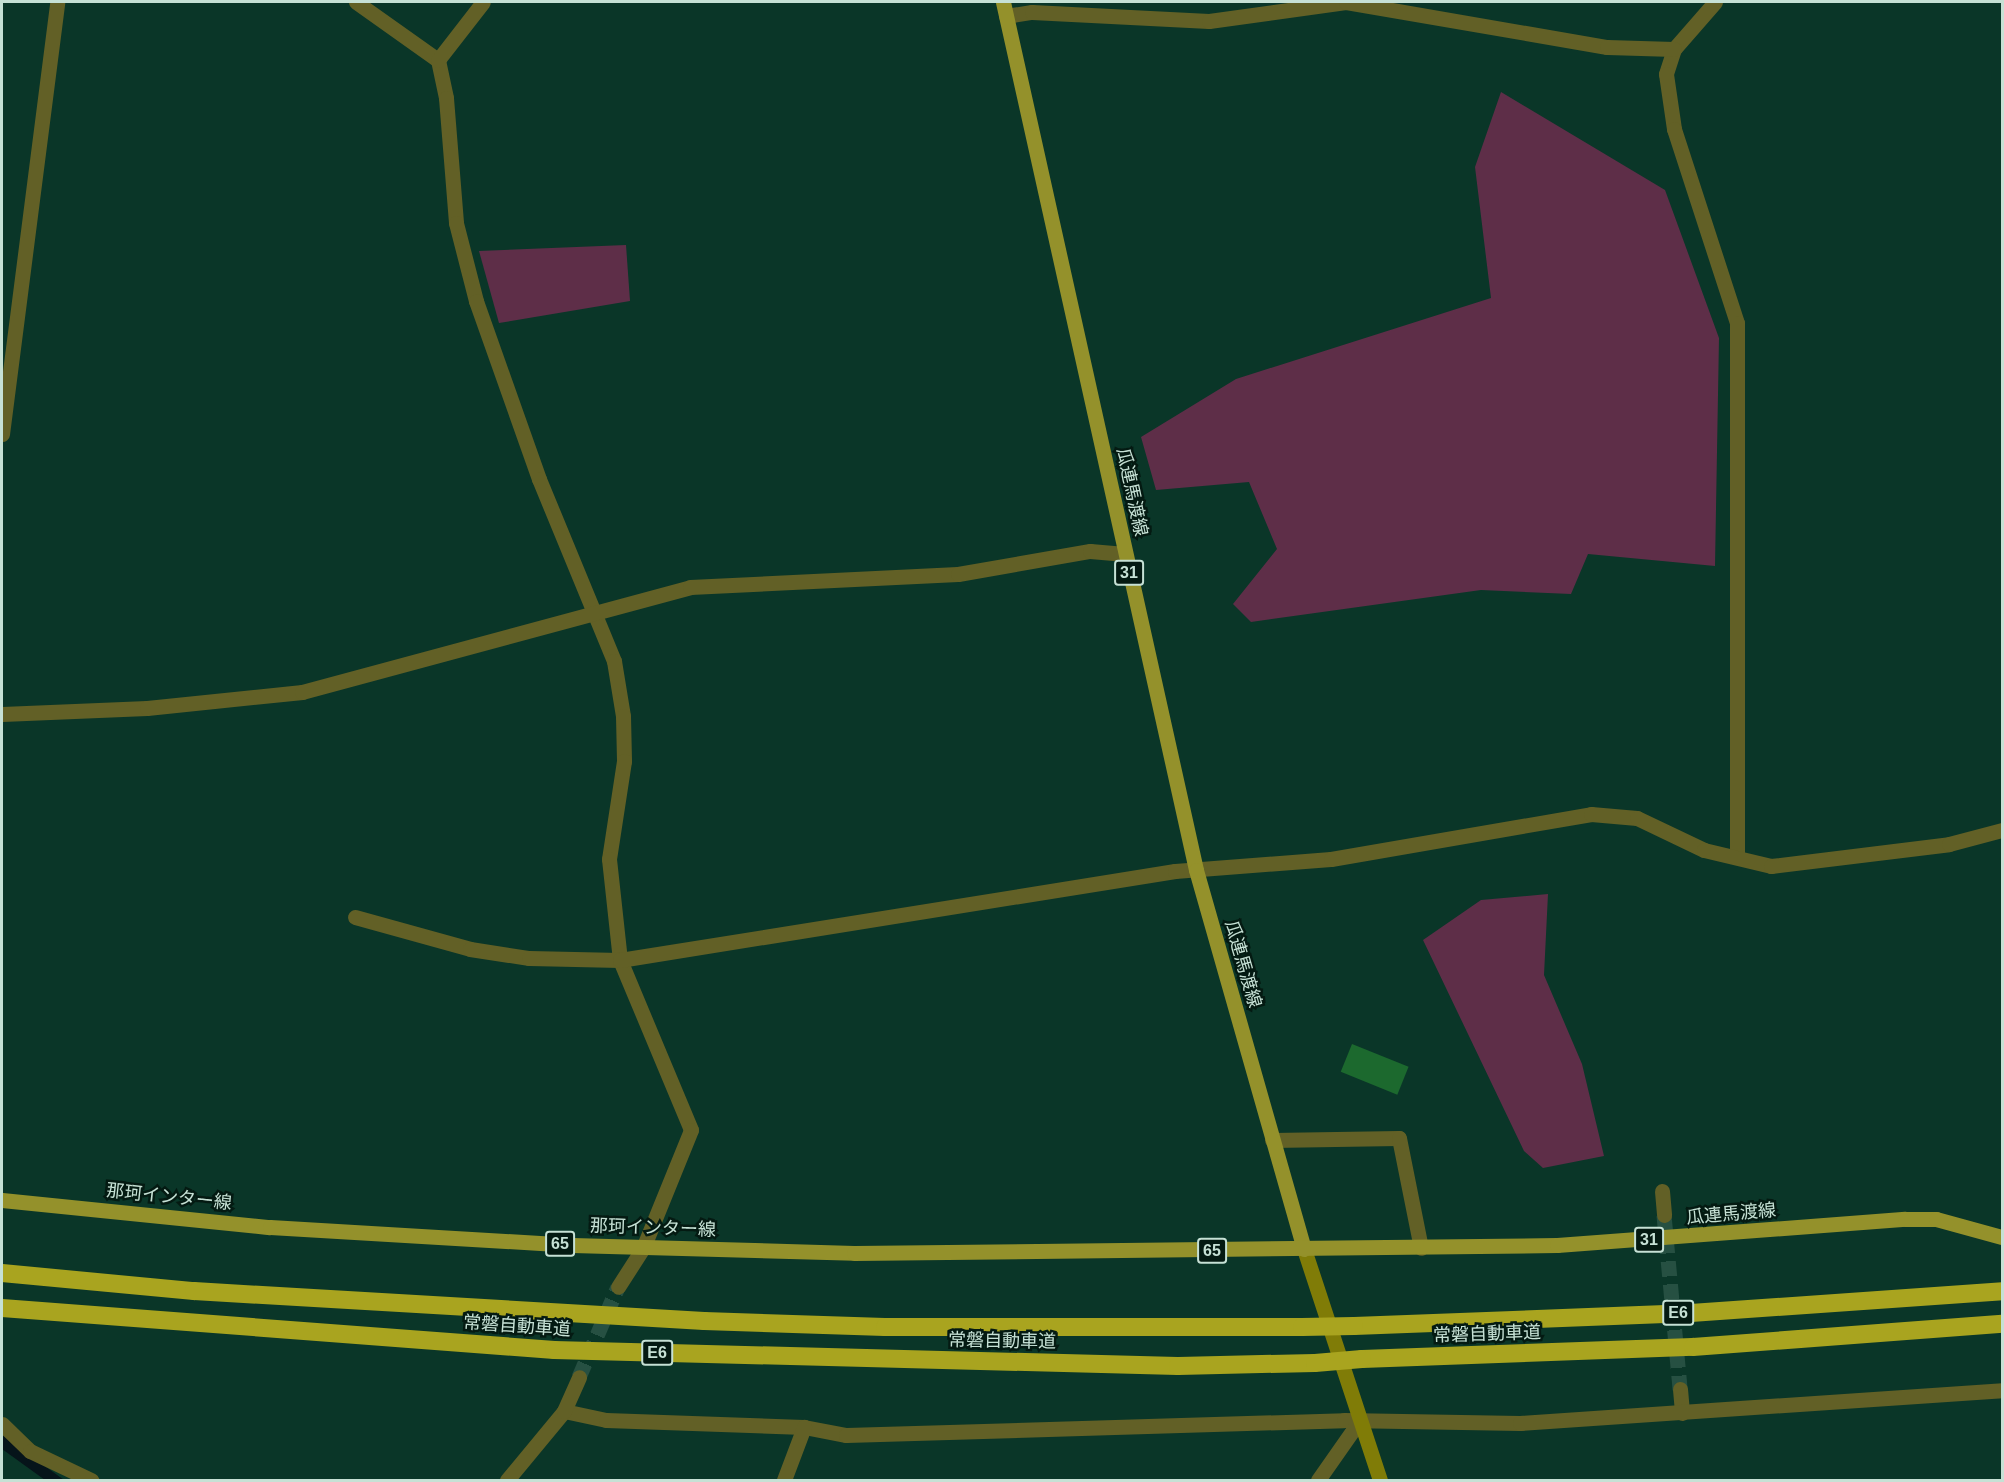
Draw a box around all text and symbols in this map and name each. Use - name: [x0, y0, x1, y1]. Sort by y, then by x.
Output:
- street label: 瓜連馬渡線: [1112, 446, 1152, 538]
- road number: 31: [1114, 560, 1144, 586]
- street label: 瓜連馬渡線: [1220, 918, 1266, 1010]
- street label: 那珂インター線: [105, 1180, 233, 1214]
- street label: 瓜連馬渡線: [1685, 1199, 1777, 1229]
- street label: 那珂インター線: [590, 1215, 716, 1241]
- road number: 31: [1634, 1227, 1664, 1253]
- road number: 65: [545, 1231, 575, 1257]
- road number: 65: [1197, 1238, 1227, 1264]
- road number: E6: [1662, 1300, 1694, 1326]
- street label: 常磐自動車道: [462, 1311, 572, 1341]
- street label: 常磐自動車道: [1433, 1321, 1541, 1347]
- street label: 常磐自動車道: [948, 1329, 1056, 1353]
- road number: E6: [640, 1340, 674, 1366]

